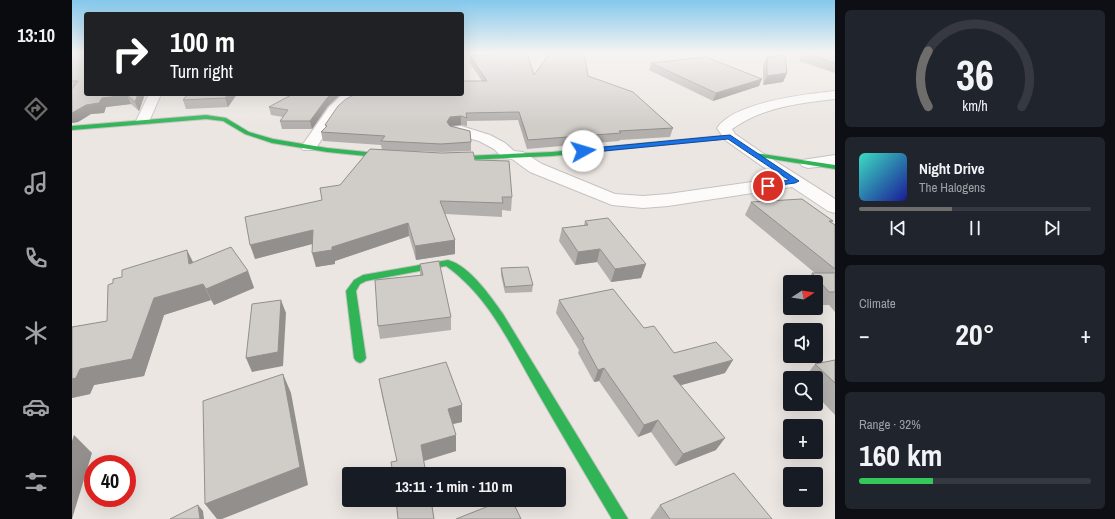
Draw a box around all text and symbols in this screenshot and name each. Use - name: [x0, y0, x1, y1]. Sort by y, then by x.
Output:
- text: 13:10: [17, 23, 55, 48]
- text: 100 m: [170, 23, 235, 61]
- icon: right: [104, 28, 156, 80]
- text: 36: [956, 46, 994, 102]
- text: Turn right: [170, 59, 233, 84]
- icon: directions: [22, 95, 50, 123]
- text: km/h: [962, 95, 988, 114]
- position arrow: [562, 130, 604, 172]
- text: Night Drive: [919, 158, 985, 179]
- icon: music: [22, 169, 50, 197]
- pin: [751, 169, 785, 203]
- icon: arrive: [757, 175, 779, 197]
- text: The Halogens: [919, 179, 985, 196]
- icon: previous: [887, 217, 909, 239]
- icon: pause: [964, 217, 986, 239]
- icon: next: [1041, 217, 1063, 239]
- icon: phone: [22, 244, 50, 272]
- north arrow: [783, 275, 823, 315]
- map controls: [783, 275, 823, 507]
- text: Climate: [859, 295, 896, 312]
- text: 20°: [955, 314, 995, 354]
- icon: climate: [22, 319, 50, 347]
- text: −: [859, 320, 870, 350]
- text: +: [1080, 320, 1091, 350]
- button: sound: [783, 323, 823, 363]
- button: search: [783, 371, 823, 411]
- icon: car: [22, 393, 50, 421]
- text: Range · 32%: [859, 416, 921, 433]
- button: +: [783, 419, 823, 459]
- text: 160 km: [859, 435, 942, 475]
- speed limit sign: 40: [84, 455, 136, 507]
- button: −: [783, 467, 823, 507]
- icon: filters: [22, 468, 50, 496]
- text: 13:11 · 1 min · 110 m: [395, 476, 513, 497]

